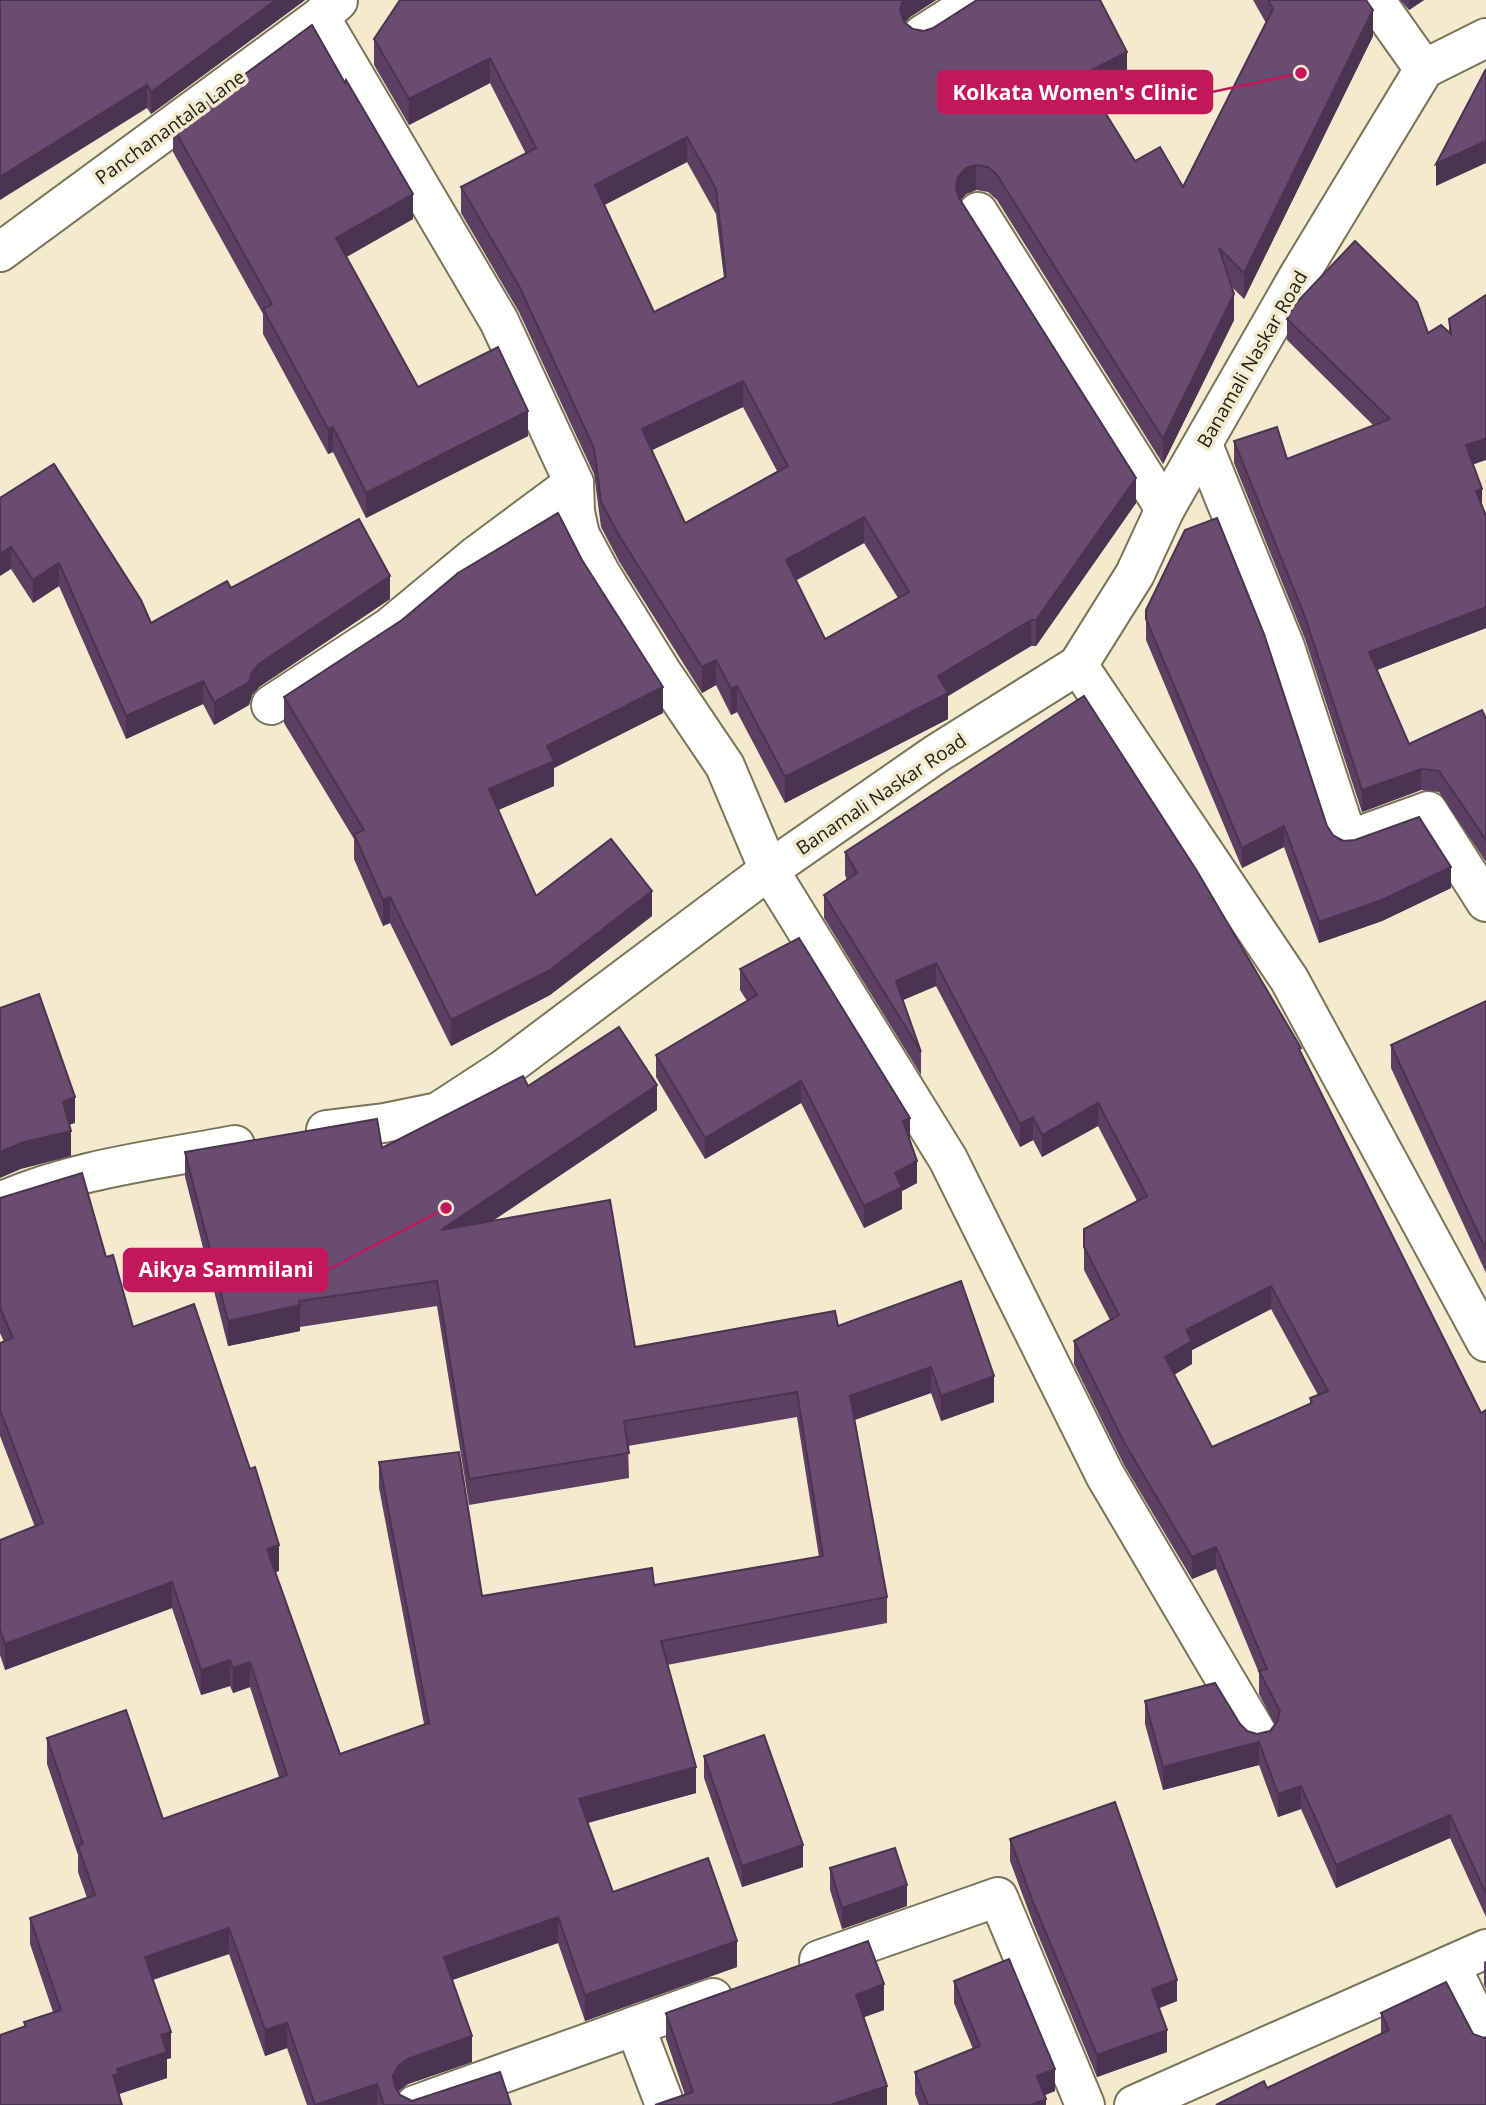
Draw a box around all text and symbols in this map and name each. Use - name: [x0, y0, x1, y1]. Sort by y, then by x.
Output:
- street label: Panchanantala Lane: [90, 64, 250, 190]
- callout: Kolkata Women's Clinic: [938, 71, 1212, 113]
- text: Kolkata Women's Clinic: [952, 78, 1198, 106]
- street label: Banamali Naskar Road: [1191, 266, 1313, 452]
- street label: Banamali Naskar Road: [791, 727, 971, 861]
- callout: Aikya Sammilani: [124, 1249, 327, 1291]
- text: Aikya Sammilani: [138, 1255, 314, 1283]

